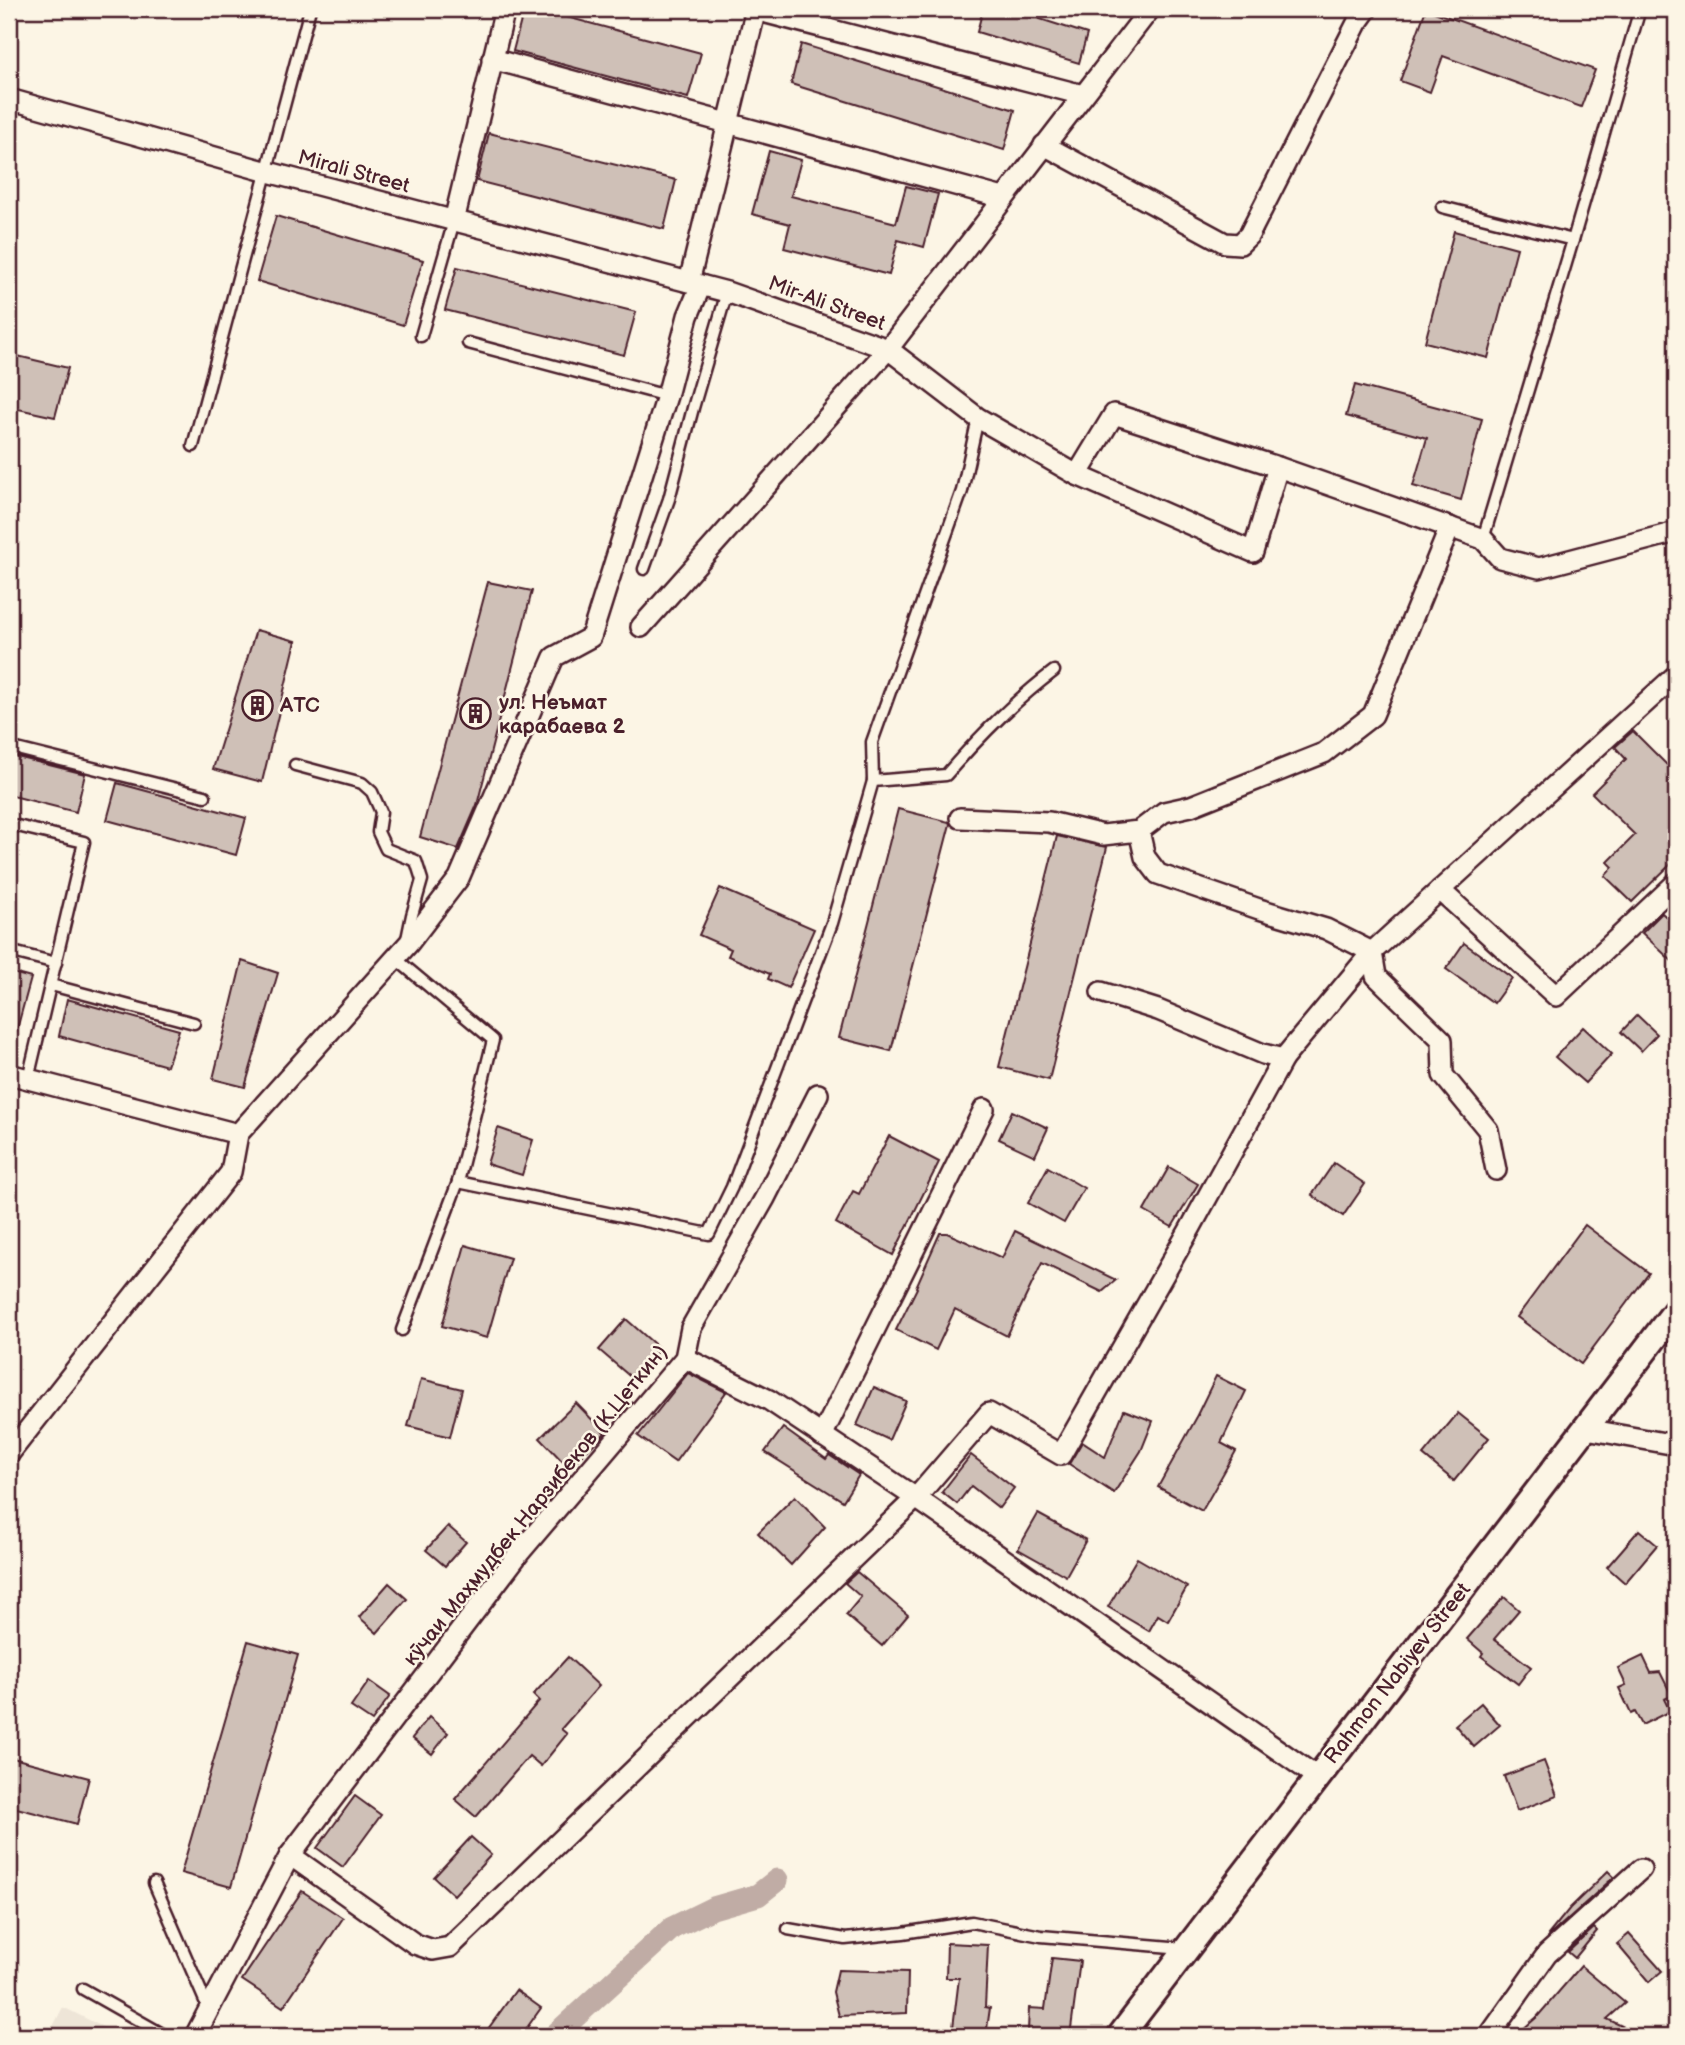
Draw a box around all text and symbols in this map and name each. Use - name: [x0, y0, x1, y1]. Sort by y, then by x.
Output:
- street label: Mirali Street: [295, 145, 413, 199]
- street label: Mir-Ali Street: [765, 271, 889, 336]
- building icon: АТС: [240, 688, 274, 722]
- place label: ул. Неъмат карабаева 2: [499, 690, 626, 739]
- place label: АТС: [279, 693, 320, 718]
- building icon: ул. Неъмат карабаева 2: [459, 697, 493, 731]
- street label: кӯчаи Маҳмудбек Нарзибеков (К.Цеткин): [398, 1340, 673, 1671]
- street label: Rahmon Nabiyev Street: [1319, 1577, 1476, 1769]

